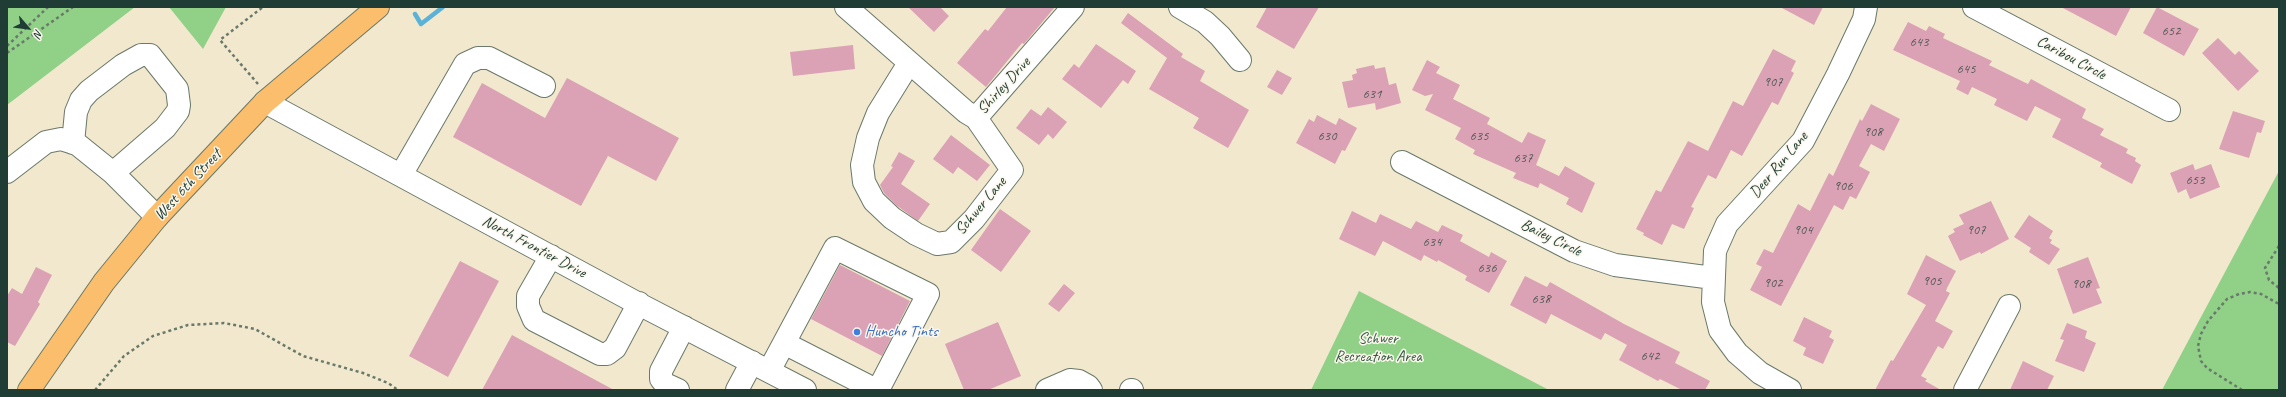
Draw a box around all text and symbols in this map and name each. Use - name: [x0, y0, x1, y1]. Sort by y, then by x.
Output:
- north arrow: [8, 8, 48, 48]
- house number: 652: [2162, 23, 2180, 39]
- text: N: [31, 27, 46, 40]
- street label: Caribou Circle: [2033, 32, 2109, 84]
- house number: 643: [1910, 34, 1928, 50]
- street label: Shirley Drive: [973, 53, 1035, 119]
- house number: 645: [1957, 61, 1975, 77]
- house number: 907: [1764, 74, 1782, 90]
- house number: 631: [1363, 86, 1381, 102]
- house number: 908: [1864, 124, 1882, 140]
- house number: 630: [1318, 128, 1336, 144]
- house number: 635: [1470, 128, 1488, 144]
- street label: Deer Run Lane: [1746, 128, 1812, 202]
- street label: West 6th Street: [150, 146, 226, 224]
- house number: 637: [1514, 150, 1532, 166]
- house number: 653: [2186, 172, 2204, 188]
- street label: Schwer Lane: [951, 173, 1011, 239]
- house number: 906: [1834, 178, 1852, 194]
- street label: North Frontier Drive: [479, 212, 589, 282]
- street label: Bailey Circle: [1517, 215, 1585, 261]
- house number: 904: [1794, 222, 1812, 238]
- house number: 907: [1967, 222, 1985, 238]
- house number: 634: [1423, 234, 1441, 250]
- house number: 636: [1478, 260, 1496, 276]
- house number: 905: [1923, 273, 1941, 289]
- house number: 902: [1764, 275, 1782, 291]
- house number: 908: [2072, 276, 2090, 292]
- house number: 638: [1532, 291, 1550, 307]
- place label: Huncho Tints: [865, 322, 938, 342]
- marker: Huncho Tints: [852, 327, 862, 337]
- park label: Schwer Recreation Area: [1334, 329, 1422, 367]
- house number: 642: [1641, 348, 1659, 364]

